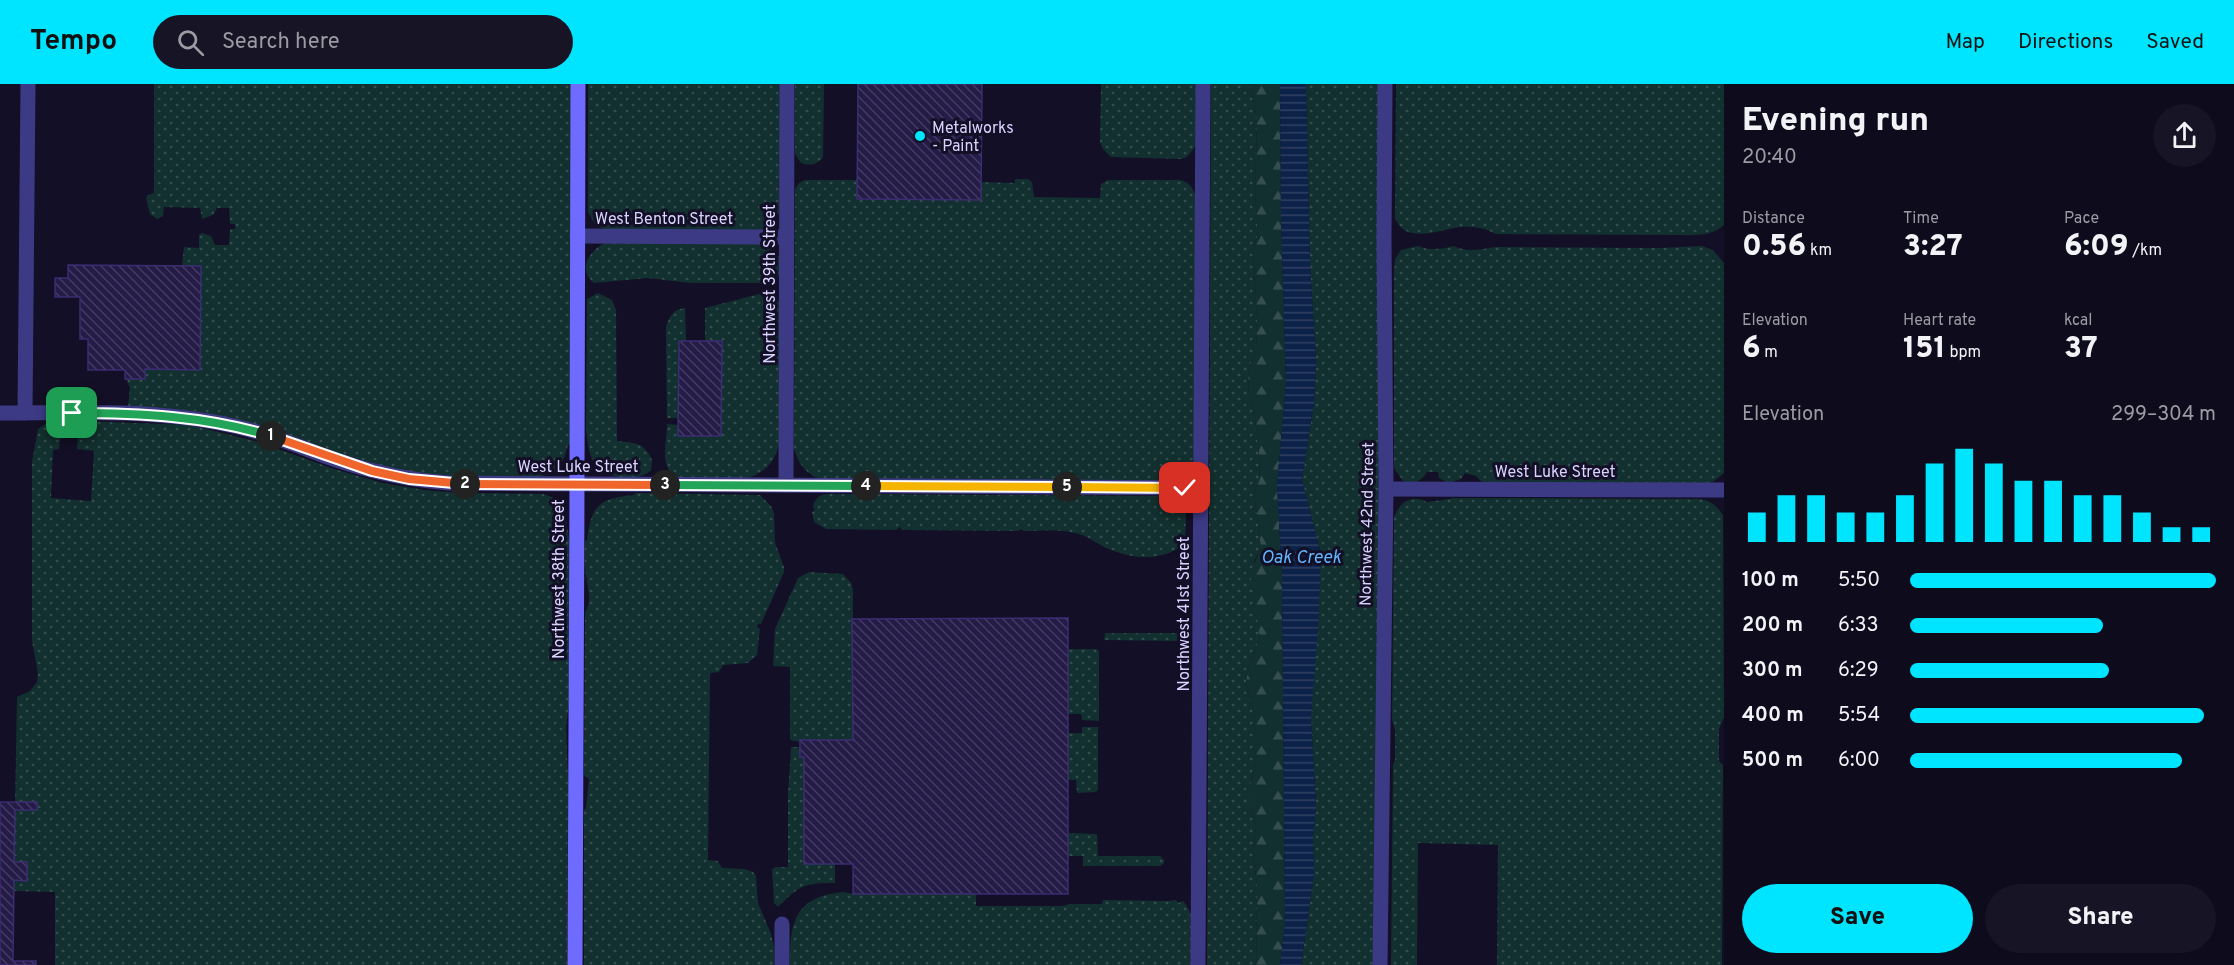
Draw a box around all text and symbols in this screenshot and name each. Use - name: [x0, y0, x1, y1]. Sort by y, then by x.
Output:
- search box: [153, 15, 573, 69]
- text: Tempo: [30, 24, 117, 60]
- icon: search: [174, 26, 207, 59]
- text: Search here: [222, 29, 340, 56]
- text: Map: [1945, 29, 1985, 56]
- text: Directions: [2018, 29, 2113, 56]
- text: Saved: [2146, 29, 2204, 56]
- text: Evening run: [1742, 101, 1929, 143]
- button: share: [2153, 104, 2216, 167]
- place label: Metalworks - Paint: [932, 119, 1014, 157]
- marker: Metalworks - Paint: [913, 129, 927, 143]
- text: 20:40: [1742, 145, 1797, 171]
- street label: Northwest 39th Street: [761, 204, 781, 364]
- text: Distance: [1742, 209, 1805, 229]
- text: Time: [1903, 209, 1939, 229]
- text: Pace: [2064, 209, 2099, 229]
- street label: West Benton Street: [595, 210, 733, 230]
- text: 0.56: [1742, 229, 1806, 266]
- text: 3:27: [1903, 229, 1963, 266]
- text: 6:09: [2064, 229, 2129, 266]
- text: km: [1806, 241, 1832, 261]
- text: /km: [2129, 241, 2162, 261]
- text: Elevation: [1742, 311, 1808, 331]
- text: Heart rate: [1903, 311, 1976, 331]
- text: kcal: [2064, 311, 2092, 331]
- text: 6: [1742, 331, 1761, 368]
- text: 151: [1903, 331, 1946, 368]
- text: 37: [2064, 331, 2098, 368]
- text: m: [1761, 343, 1778, 363]
- text: bpm: [1946, 343, 1981, 363]
- pin: [46, 387, 97, 438]
- icon: arrive: [55, 396, 88, 429]
- text: Elevation: [1742, 402, 1824, 428]
- text: 299–304 m: [2111, 402, 2216, 428]
- pin: 1: [256, 421, 286, 451]
- text: 1: [268, 426, 274, 446]
- street label: Northwest 42nd Street: [1357, 442, 1379, 606]
- street label: West Luke Street: [517, 458, 639, 478]
- pin: [1159, 462, 1210, 513]
- street label: West Luke Street: [1494, 463, 1616, 483]
- pin: 2: [450, 469, 480, 499]
- pin: 3: [650, 470, 680, 500]
- pin: 4: [851, 471, 881, 501]
- icon: check: [1168, 471, 1201, 504]
- pin: 5: [1052, 472, 1082, 502]
- text: 2: [460, 474, 470, 494]
- text: 3: [660, 475, 670, 495]
- text: 4: [861, 476, 871, 496]
- text: 5: [1062, 477, 1072, 497]
- street label: Northwest 38th Street: [550, 499, 570, 659]
- street label: Northwest 41st Street: [1175, 537, 1195, 691]
- water label: Oak Creek: [1261, 547, 1342, 570]
- text: 100 m: [1742, 568, 1799, 594]
- text: 5:50: [1838, 568, 1880, 594]
- text: 200 m: [1742, 613, 1803, 639]
- text: 6:33: [1838, 613, 1879, 639]
- text: 300 m: [1742, 658, 1803, 684]
- text: 6:29: [1838, 658, 1879, 684]
- text: 400 m: [1742, 703, 1804, 729]
- text: 5:54: [1838, 703, 1880, 729]
- text: 500 m: [1742, 748, 1803, 774]
- text: 6:00: [1838, 748, 1880, 774]
- button: Save: [1742, 884, 1973, 953]
- button: Share: [1985, 884, 2216, 953]

